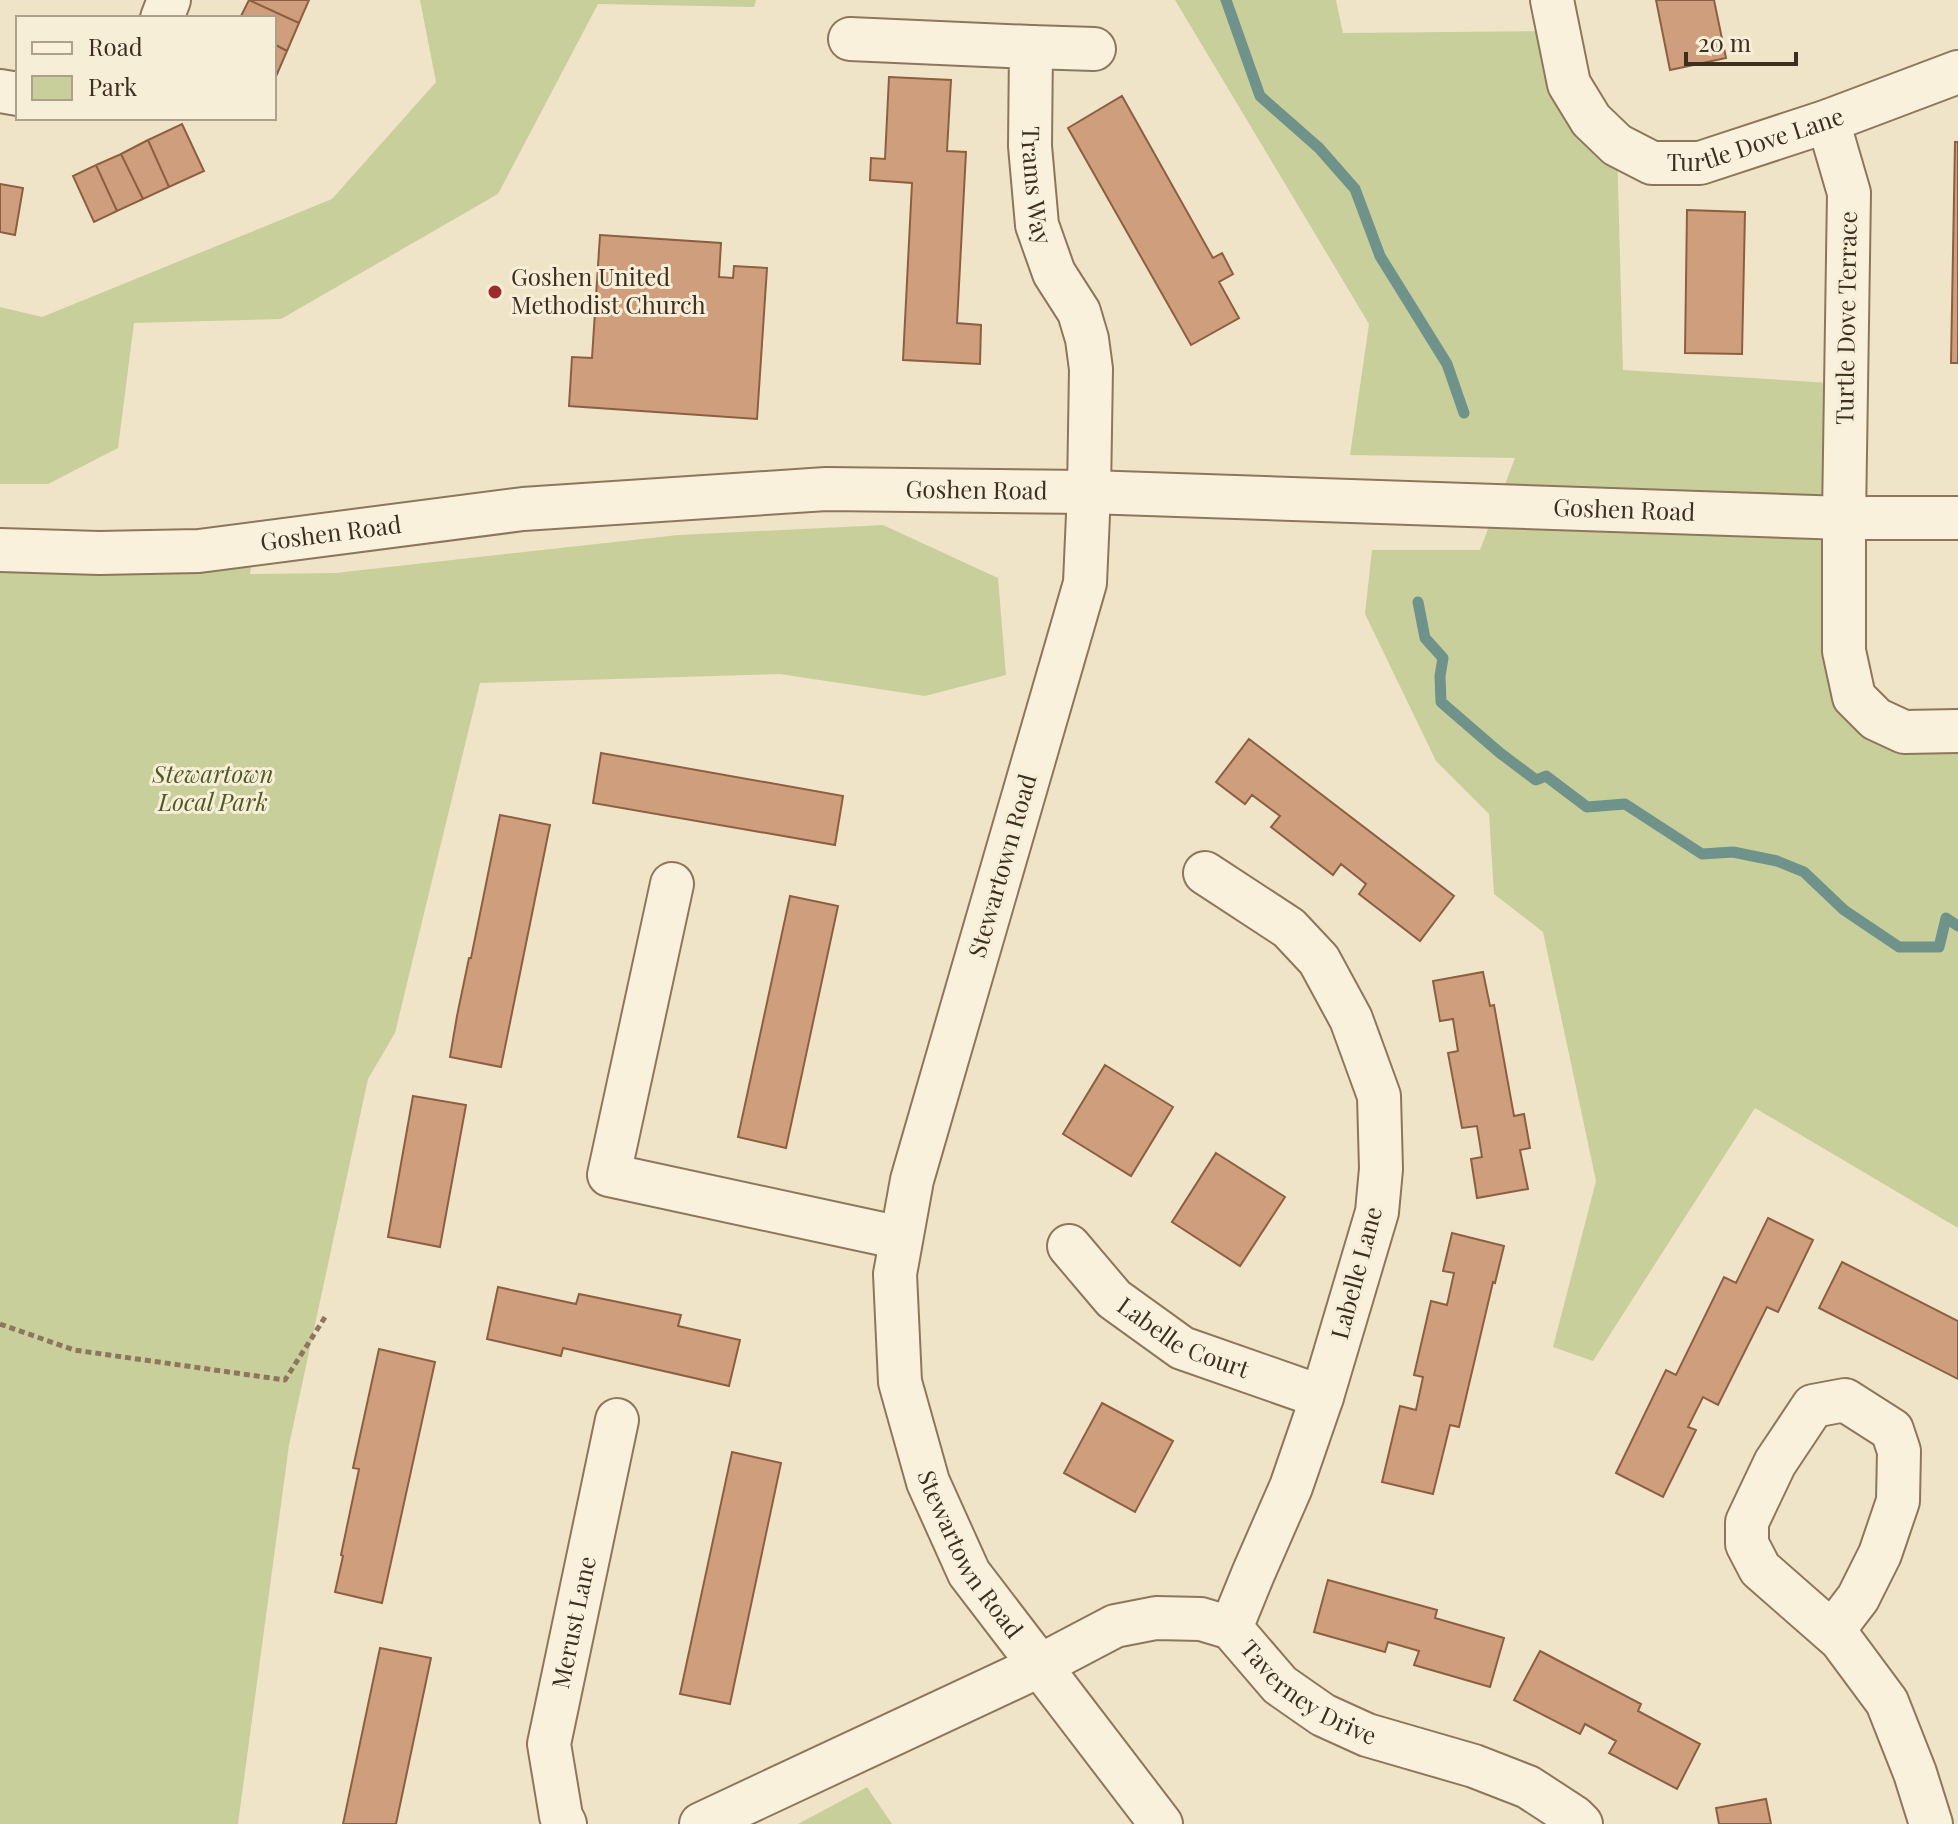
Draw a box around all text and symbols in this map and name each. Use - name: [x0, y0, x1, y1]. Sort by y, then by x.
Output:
- legend: [16, 16, 276, 120]
- scale bar: [1686, 16, 1796, 66]
- text: 20 m: [1698, 26, 1751, 58]
- text: Road: [88, 30, 143, 62]
- text: Park: [88, 70, 138, 102]
- street label: Turtle Dove Lane: [1667, 99, 1848, 177]
- street label: Trams Way: [1016, 126, 1061, 249]
- street label: Turtle Dove Terrace: [1827, 211, 1863, 425]
- place label: Goshen United Methodist Church: [511, 260, 706, 320]
- marker: Goshen United Methodist Church: [486, 283, 504, 301]
- street label: Goshen Road: [905, 472, 1048, 506]
- street label: Goshen Road: [1553, 490, 1696, 527]
- street label: Goshen Road: [258, 507, 403, 557]
- park label: Stewartown Local Park: [151, 757, 274, 817]
- street label: Stewartown Road: [960, 770, 1043, 961]
- street label: Labelle Lane: [1322, 1203, 1388, 1342]
- street label: Labelle Court: [1112, 1289, 1254, 1384]
- street label: Stewartown Road: [912, 1467, 1031, 1644]
- street label: Merust Lane: [543, 1553, 602, 1691]
- street label: Taverney Drive: [1234, 1632, 1380, 1751]

